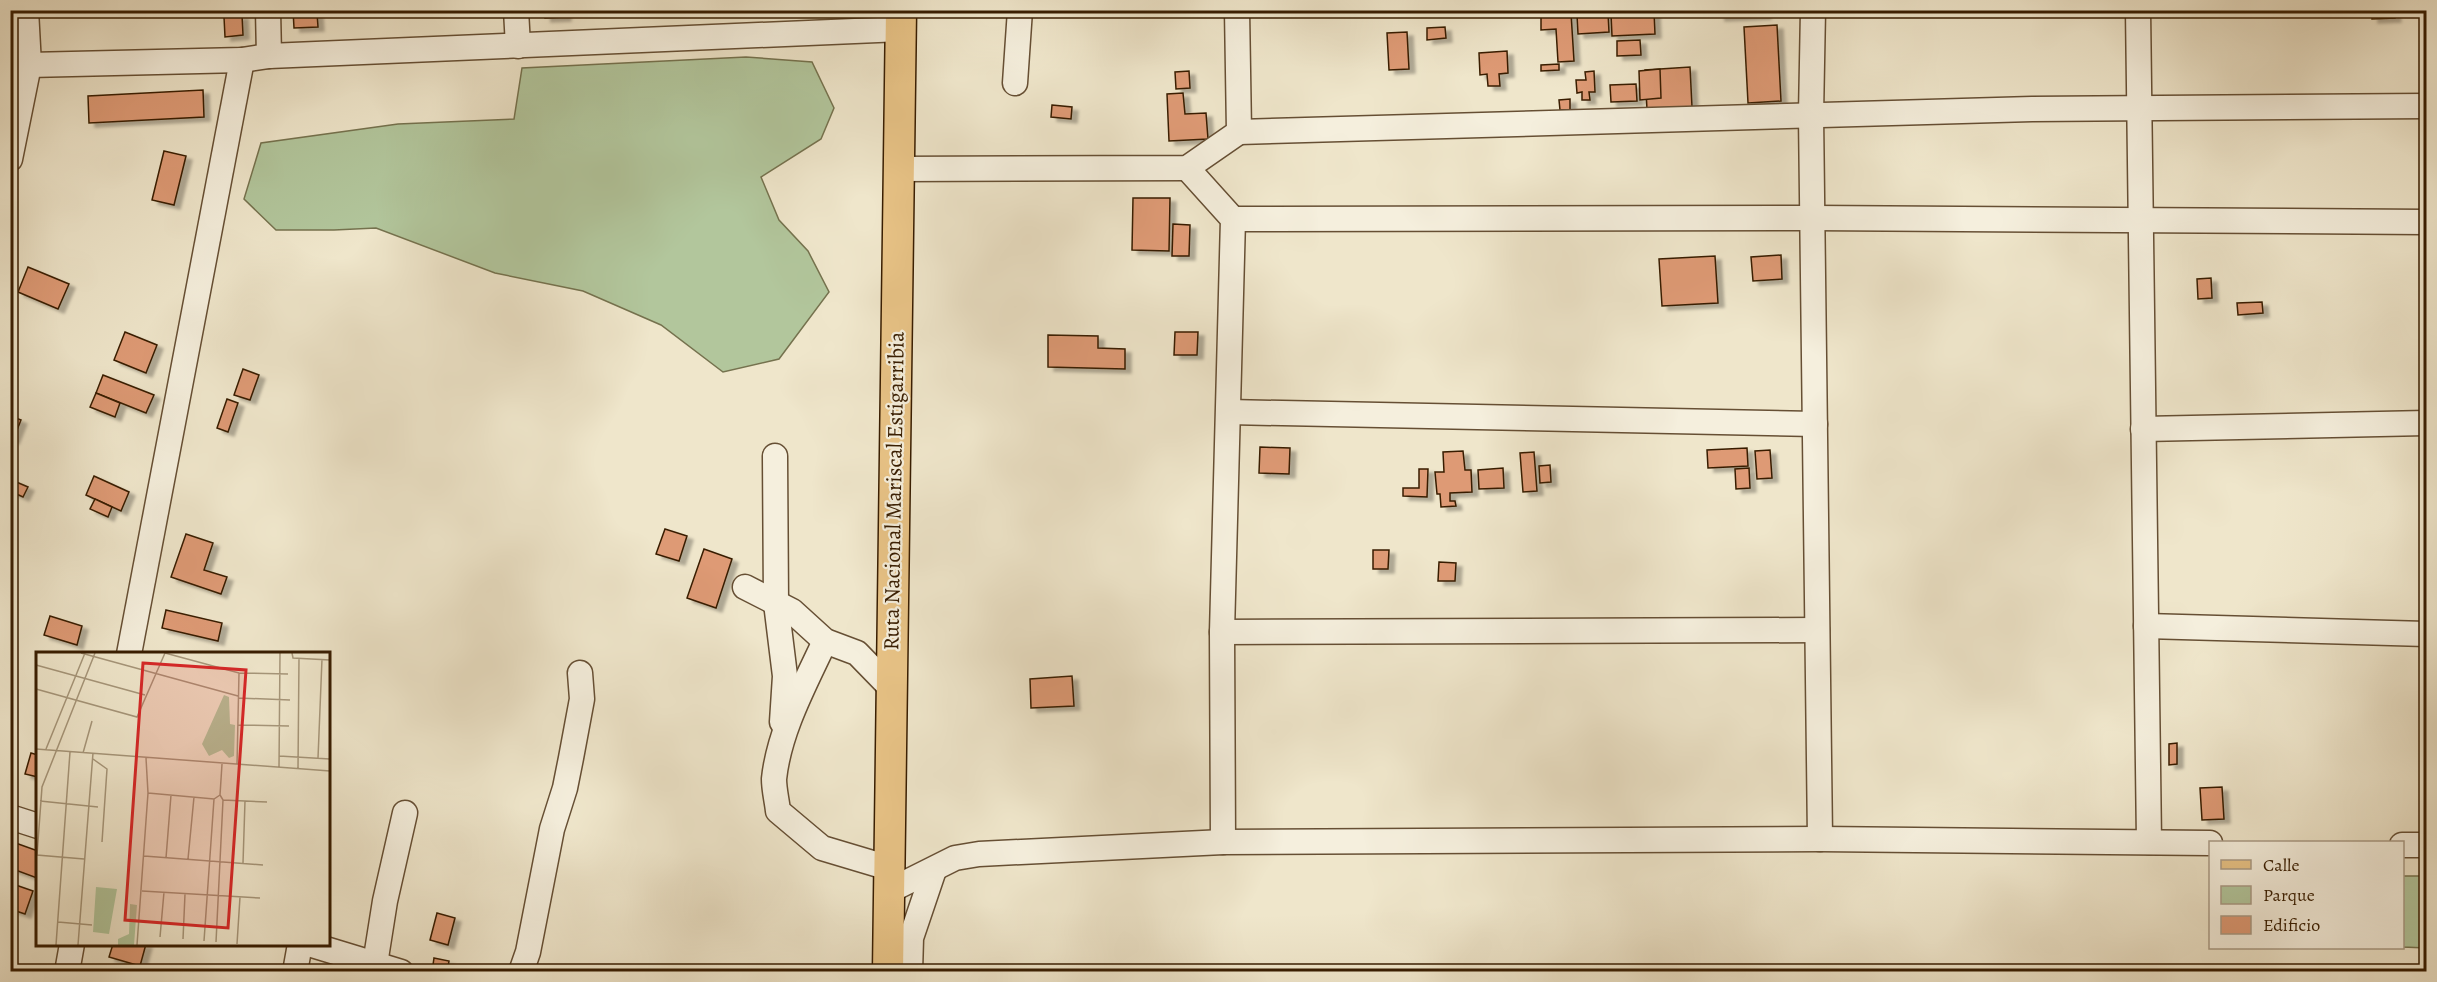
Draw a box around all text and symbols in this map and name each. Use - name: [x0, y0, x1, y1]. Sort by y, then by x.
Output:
- street label: Ruta Nacional Mariscal Estigarribia: [876, 331, 912, 651]
- inset map: [36, 652, 330, 946]
- legend: [2209, 841, 2404, 949]
- text: Calle: [2263, 853, 2300, 877]
- text: Parque: [2263, 883, 2315, 907]
- text: Edificio: [2263, 913, 2320, 937]

